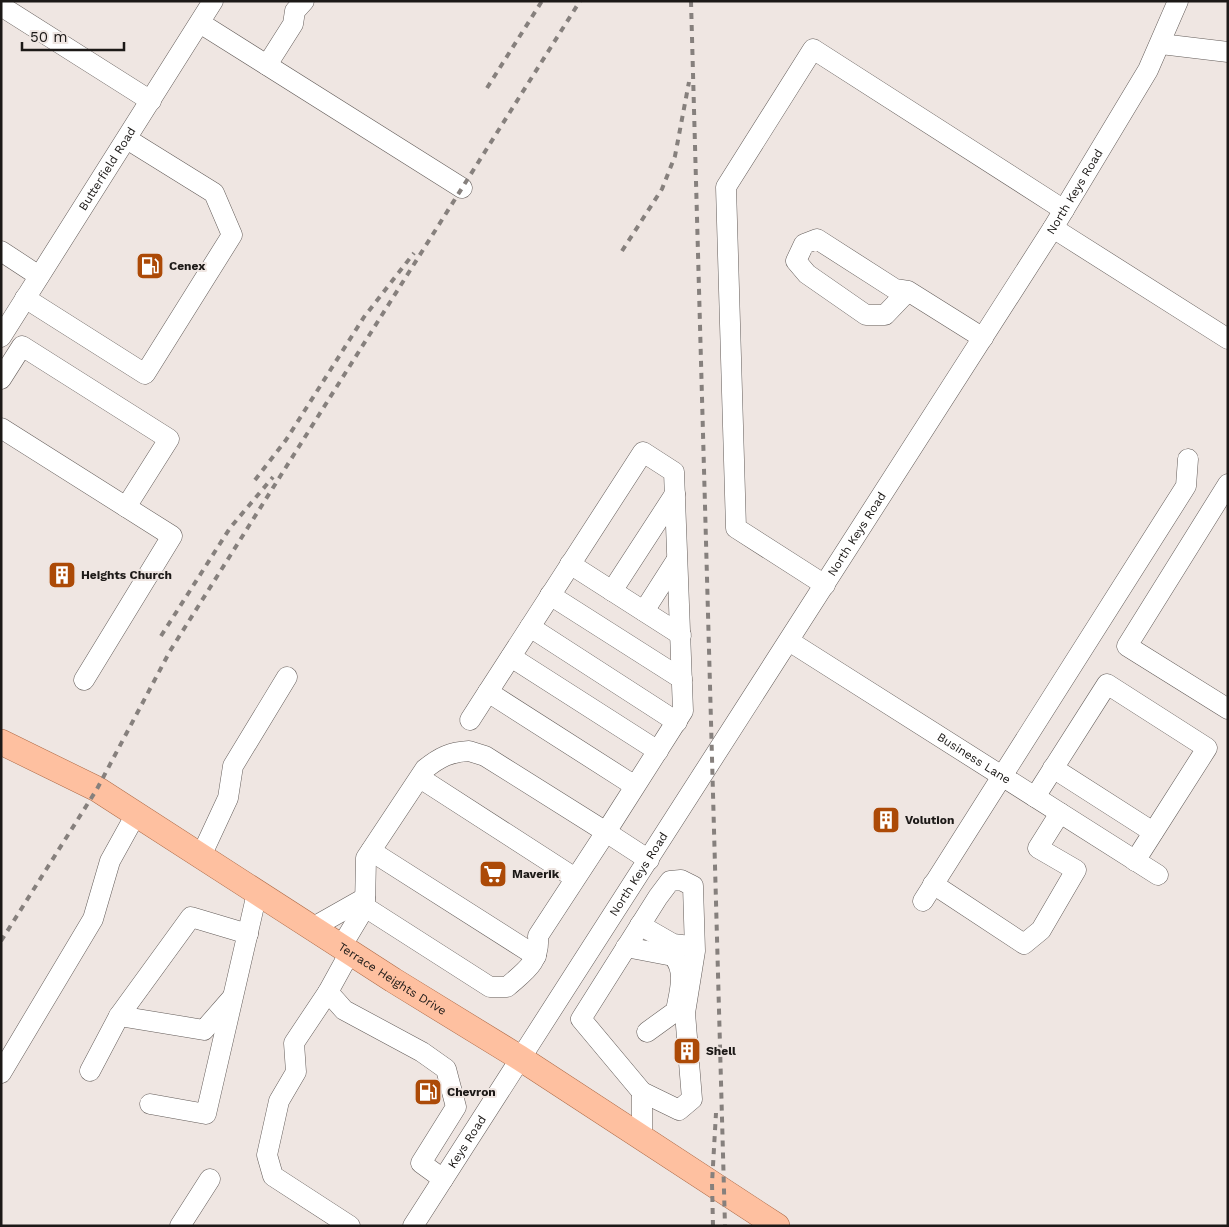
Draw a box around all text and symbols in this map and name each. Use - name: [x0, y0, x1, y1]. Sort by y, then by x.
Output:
- scale bar: [22, 20, 125, 52]
- text: 50 m: [30, 28, 67, 46]
- street label: Butterfield Road: [76, 124, 139, 213]
- street label: North Keys Road: [1044, 147, 1106, 237]
- fuel station icon: Cenex: [135, 251, 165, 281]
- place label: Cenex: [169, 259, 205, 273]
- street label: North Keys Road: [825, 490, 889, 579]
- building icon: Heights Church: [47, 560, 77, 590]
- place label: Heights Church: [81, 568, 172, 582]
- street label: Business Lane: [935, 730, 1013, 787]
- building icon: Volution: [871, 805, 901, 835]
- place label: Volution: [905, 813, 954, 827]
- street label: North Keys Road: [607, 830, 671, 919]
- supermarket icon: Maverik: [478, 859, 508, 889]
- place label: Maverik: [512, 867, 560, 881]
- street label: Terrace Heights Drive: [336, 940, 449, 1018]
- building icon: Shell: [672, 1036, 702, 1066]
- place label: Shell: [706, 1044, 736, 1058]
- fuel station icon: Chevron: [413, 1077, 443, 1107]
- place label: Chevron: [447, 1085, 496, 1099]
- street label: Keys Road: [445, 1113, 489, 1171]

